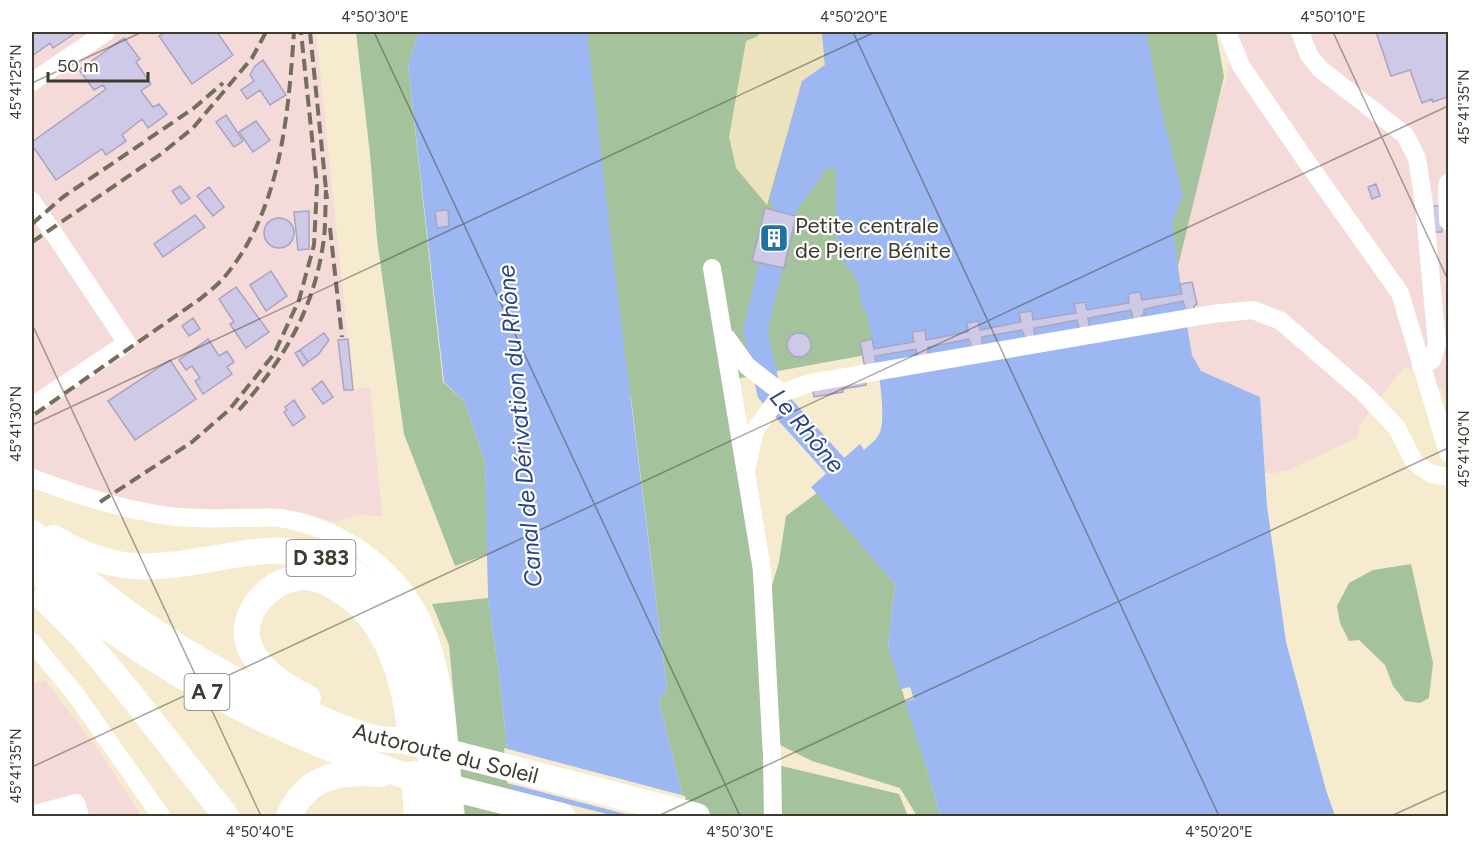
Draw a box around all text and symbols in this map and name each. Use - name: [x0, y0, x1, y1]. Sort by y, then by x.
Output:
- text: 4°50'30"E: [341, 8, 409, 26]
- text: 4°50'20"E: [820, 8, 888, 26]
- text: 4°50'10"E: [1300, 8, 1366, 26]
- text: 45°41'25"N: [7, 44, 25, 120]
- scale bar: [48, 45, 148, 83]
- text: 50 m: [57, 55, 99, 77]
- text: 45°41'35"N: [1455, 69, 1473, 145]
- place label: Petite centrale de Pierre Bénite: [795, 212, 951, 264]
- building icon: Petite centrale de Pierre Bénite: [758, 222, 790, 254]
- water label: Canal de Dérivation du Rhône: [491, 264, 548, 588]
- water label: Le Rhône: [764, 383, 851, 478]
- text: 45°41'30"N: [7, 386, 25, 462]
- text: 45°41'40"N: [1455, 410, 1473, 488]
- road number: D 383: [286, 540, 356, 576]
- road number: A 7: [184, 674, 230, 710]
- street label: Autoroute du Soleil: [350, 717, 541, 790]
- text: 45°41'35"N: [7, 728, 25, 804]
- text: 4°50'40"E: [226, 823, 294, 841]
- text: 4°50'30"E: [706, 823, 774, 841]
- text: 4°50'20"E: [1185, 823, 1253, 841]

